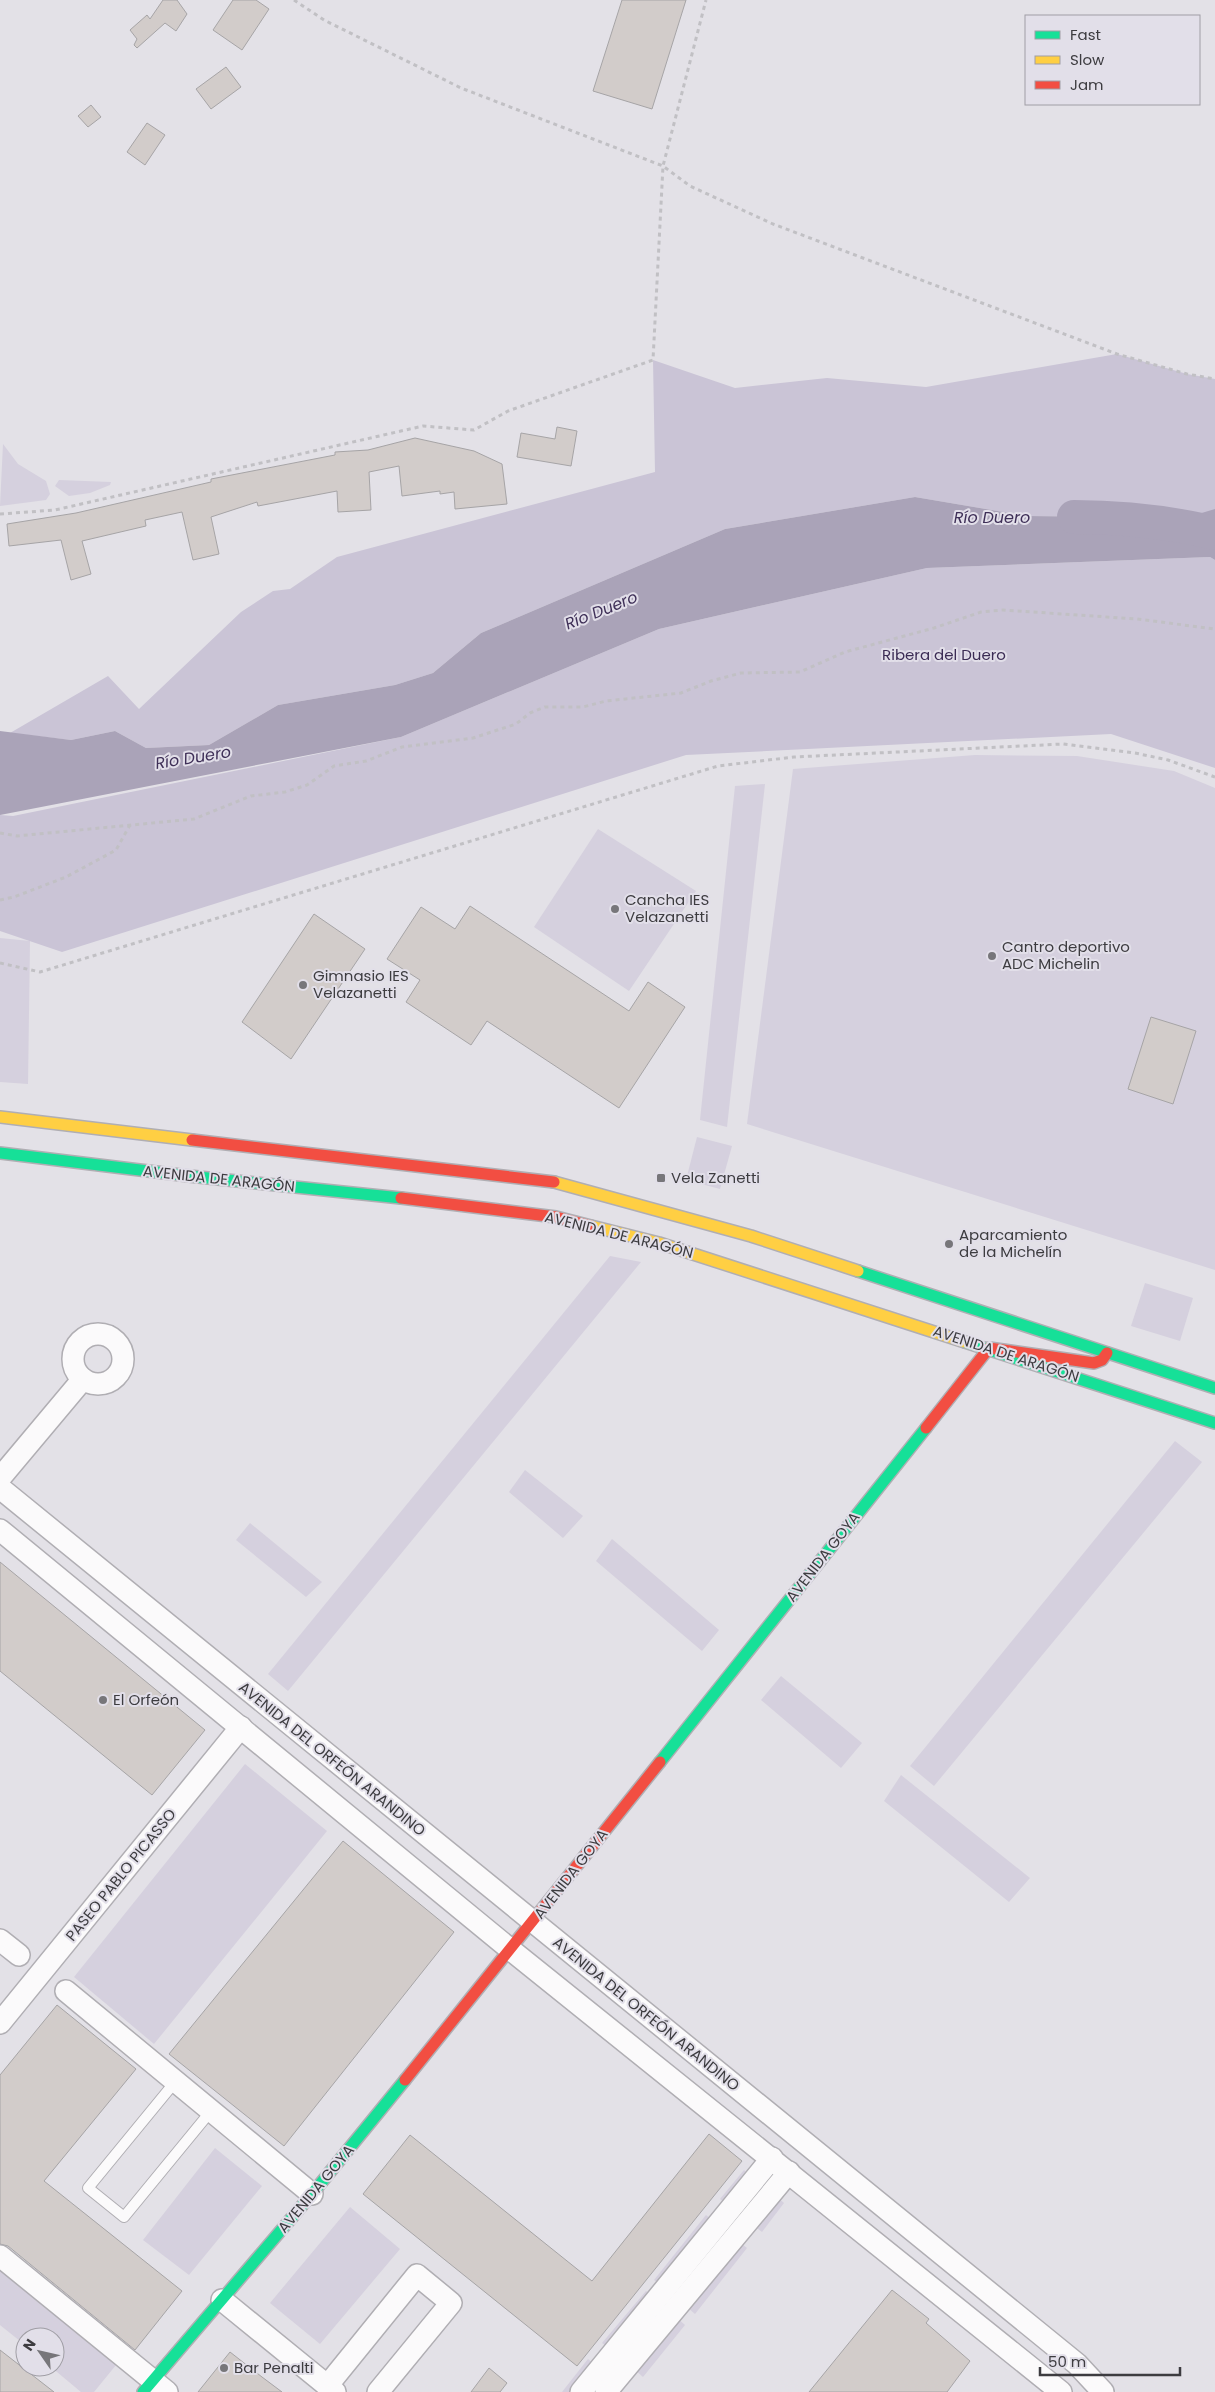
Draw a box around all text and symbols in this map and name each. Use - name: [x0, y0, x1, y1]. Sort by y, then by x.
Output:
- legend: [1025, 15, 1200, 105]
- text: Fast: [1070, 24, 1101, 45]
- text: Slow: [1070, 49, 1105, 70]
- text: Jam: [1070, 74, 1104, 95]
- water label: Río Duero: [954, 506, 1030, 529]
- water label: Río Duero: [561, 585, 641, 635]
- park label: Ribera del Duero: [882, 644, 1006, 665]
- water label: Río Duero: [154, 740, 233, 775]
- place label: Cancha IES Velazanetti: [625, 889, 709, 927]
- marker: Cancha IES Velazanetti: [609, 903, 621, 915]
- place label: Cantro deportivo ADC Michelin: [1002, 936, 1130, 974]
- marker: Cantro deportivo ADC Michelin: [986, 950, 998, 962]
- place label: Gimnasio IES Velazanetti: [313, 965, 409, 1003]
- marker: Gimnasio IES Velazanetti: [297, 979, 309, 991]
- street label: AVENIDA DE ARAGÓN: [142, 1160, 296, 1197]
- place label: Vela Zanetti: [671, 1167, 760, 1188]
- marker: Vela Zanetti: [655, 1172, 667, 1184]
- street label: AVENIDA DE ARAGÓN: [543, 1206, 696, 1263]
- place label: Aparcamiento de la Michelín: [959, 1224, 1067, 1262]
- marker: Aparcamiento de la Michelín: [943, 1238, 955, 1250]
- street label: AVENIDA DE ARAGÓN: [930, 1320, 1082, 1387]
- street label: AVENIDA GOYA: [781, 1507, 865, 1606]
- street label: AVENIDA DEL ORFEÓN ARANDINO: [235, 1677, 430, 1841]
- place label: El Orfeón: [113, 1689, 179, 1710]
- marker: El Orfeón: [97, 1694, 109, 1706]
- street label: PASEO PABLO PICASSO: [61, 1804, 181, 1945]
- street label: AVENIDA GOYA: [529, 1824, 613, 1923]
- street label: AVENIDA DEL ORFEÓN ARANDINO: [549, 1932, 744, 2096]
- street label: AVENIDA GOYA: [272, 2140, 359, 2237]
- north arrow: [15, 2327, 65, 2377]
- text: N: [18, 2335, 40, 2355]
- scale bar: [1040, 2344, 1180, 2376]
- text: 50 m: [1048, 2351, 1086, 2372]
- place label: Bar Penalti: [234, 2357, 314, 2378]
- marker: Bar Penalti: [218, 2362, 230, 2374]

